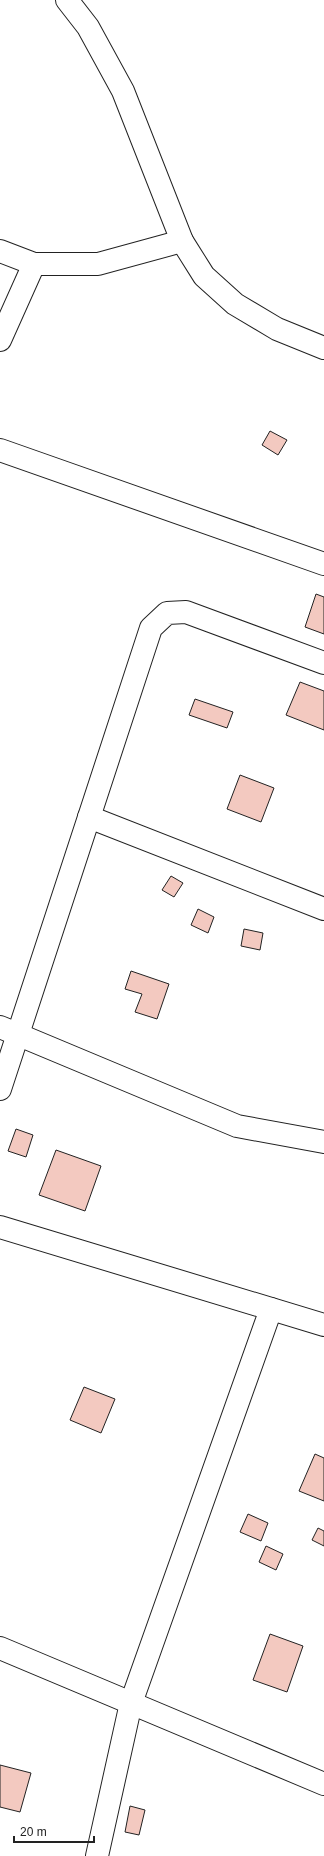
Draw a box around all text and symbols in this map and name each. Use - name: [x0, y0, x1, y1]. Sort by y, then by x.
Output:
- scale bar: [14, 1818, 94, 1844]
- text: 20 m: [20, 1825, 47, 1839]

